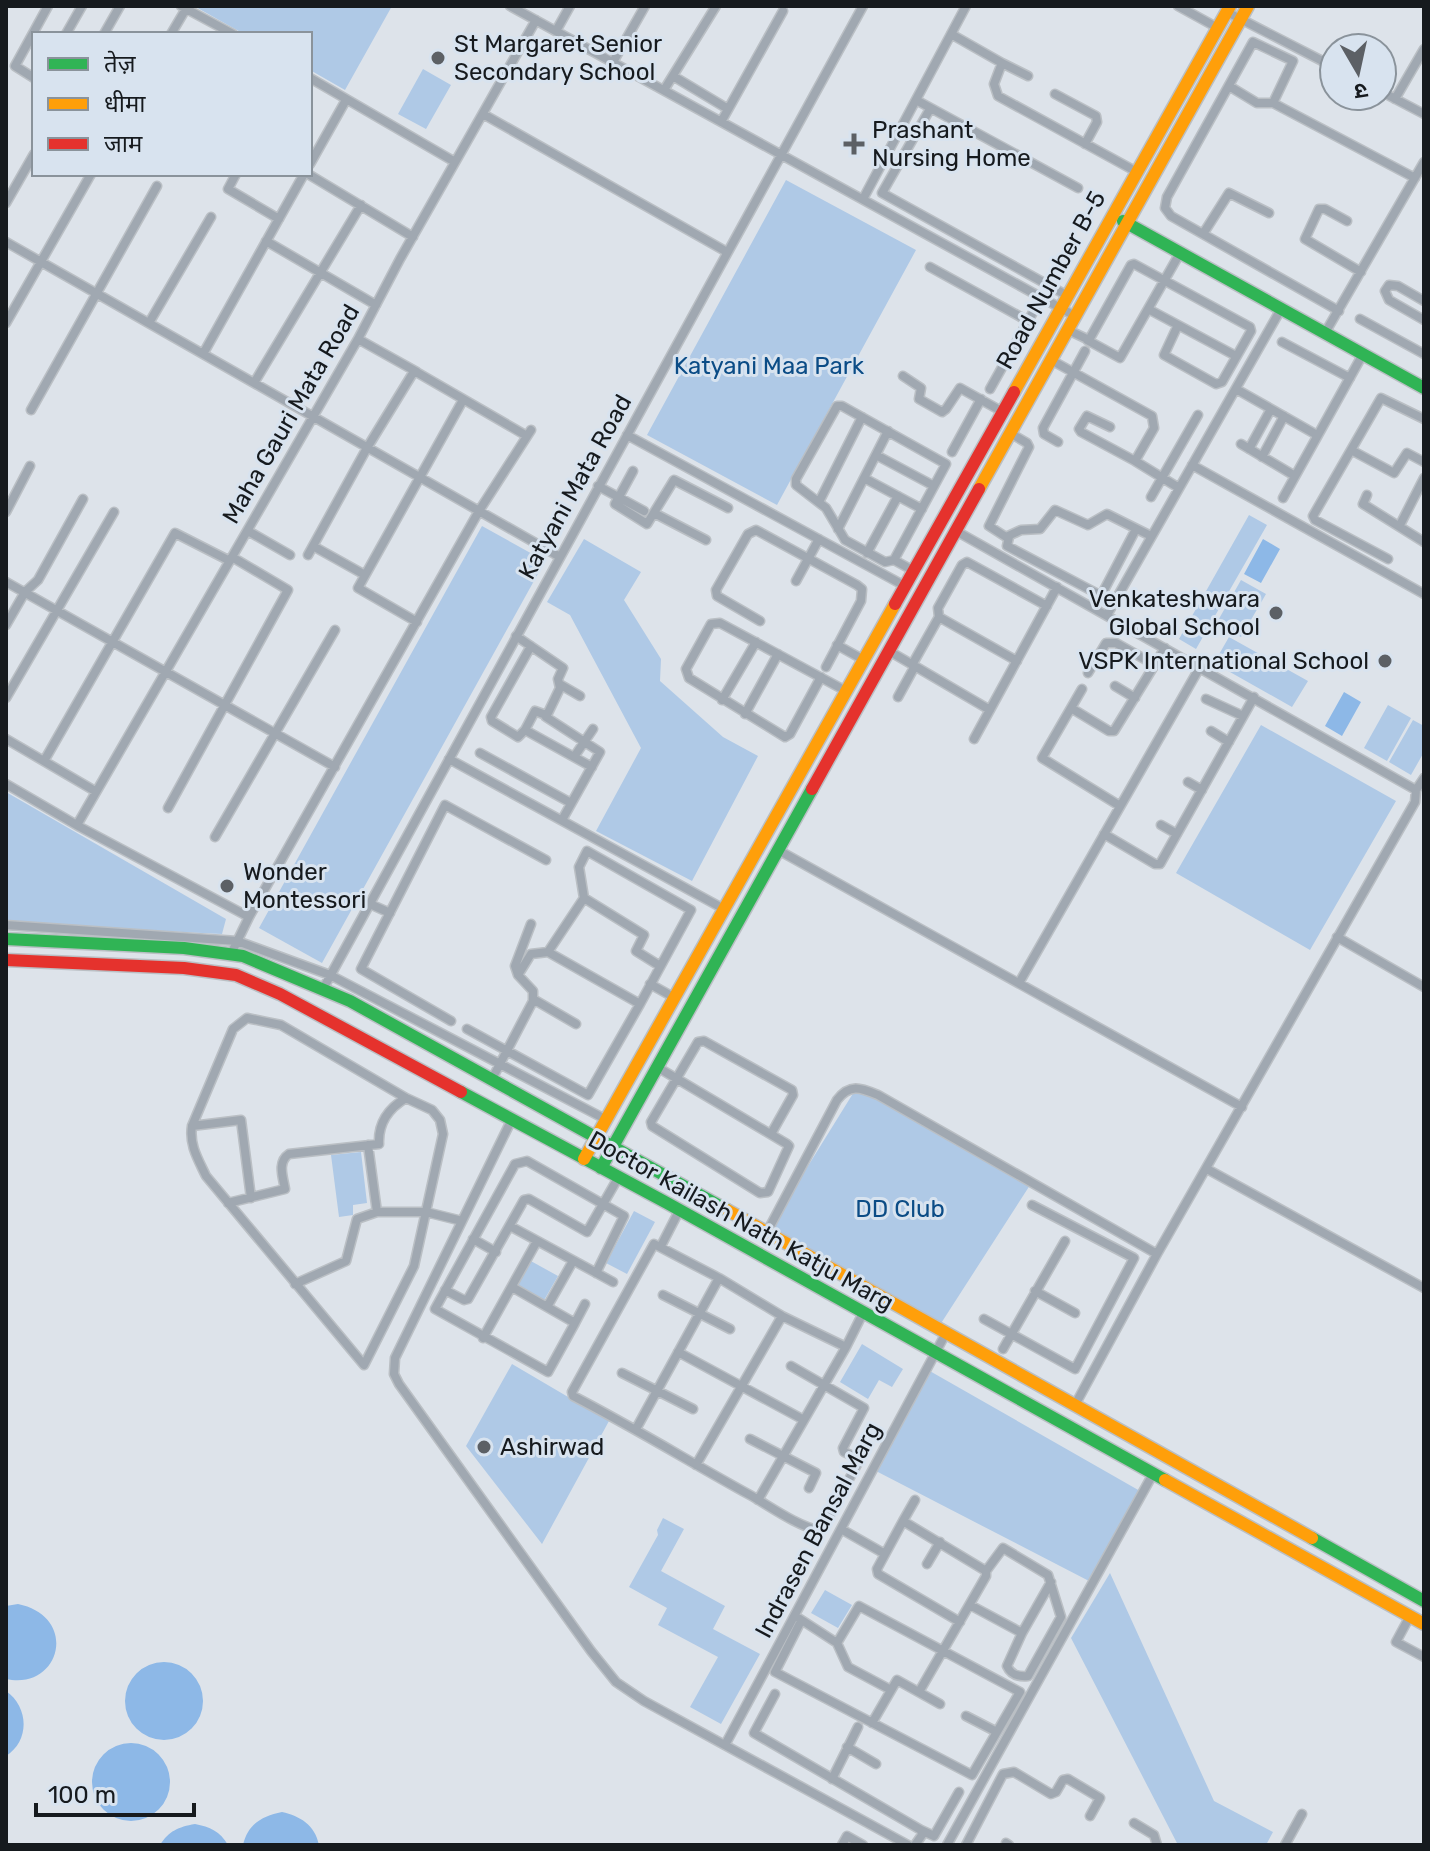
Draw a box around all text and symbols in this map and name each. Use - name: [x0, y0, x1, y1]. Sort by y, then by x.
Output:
- place label: St Margaret Senior Secondary School: [454, 30, 662, 86]
- legend: [32, 32, 312, 176]
- north arrow: [1318, 32, 1398, 112]
- marker: St Margaret Senior Secondary School: [429, 49, 447, 67]
- text: तेज़: [104, 50, 137, 78]
- text: उ: [1351, 77, 1370, 106]
- text: धीमा: [104, 90, 146, 118]
- place label: Prashant Nursing Home: [872, 116, 1031, 172]
- text: जाम: [104, 130, 143, 158]
- marker: Prashant Nursing Home: [843, 133, 865, 155]
- street label: Road Number B-5: [990, 186, 1112, 374]
- street label: Maha Gauri Mata Road: [217, 299, 365, 529]
- park label: Katyani Maa Park: [674, 352, 865, 380]
- street label: Katyani Mata Road: [513, 390, 637, 584]
- place label: Venkateshwara Global School: [1088, 585, 1260, 641]
- marker: Venkateshwara Global School: [1267, 604, 1285, 622]
- place label: VSPK International School: [1078, 647, 1369, 675]
- marker: VSPK International School: [1376, 652, 1394, 670]
- place label: Wonder Montessori: [243, 858, 366, 914]
- marker: Wonder Montessori: [218, 877, 236, 895]
- street label: Doctor Kailash Nath Katju Marg: [583, 1125, 899, 1317]
- park label: DD Club: [855, 1195, 945, 1223]
- street label: Indrasen Bansal Marg: [749, 1417, 887, 1643]
- place label: Ashirwad: [500, 1433, 604, 1461]
- marker: Ashirwad: [475, 1438, 493, 1456]
- scale bar: [36, 1767, 194, 1817]
- text: 100 m: [48, 1781, 116, 1809]

